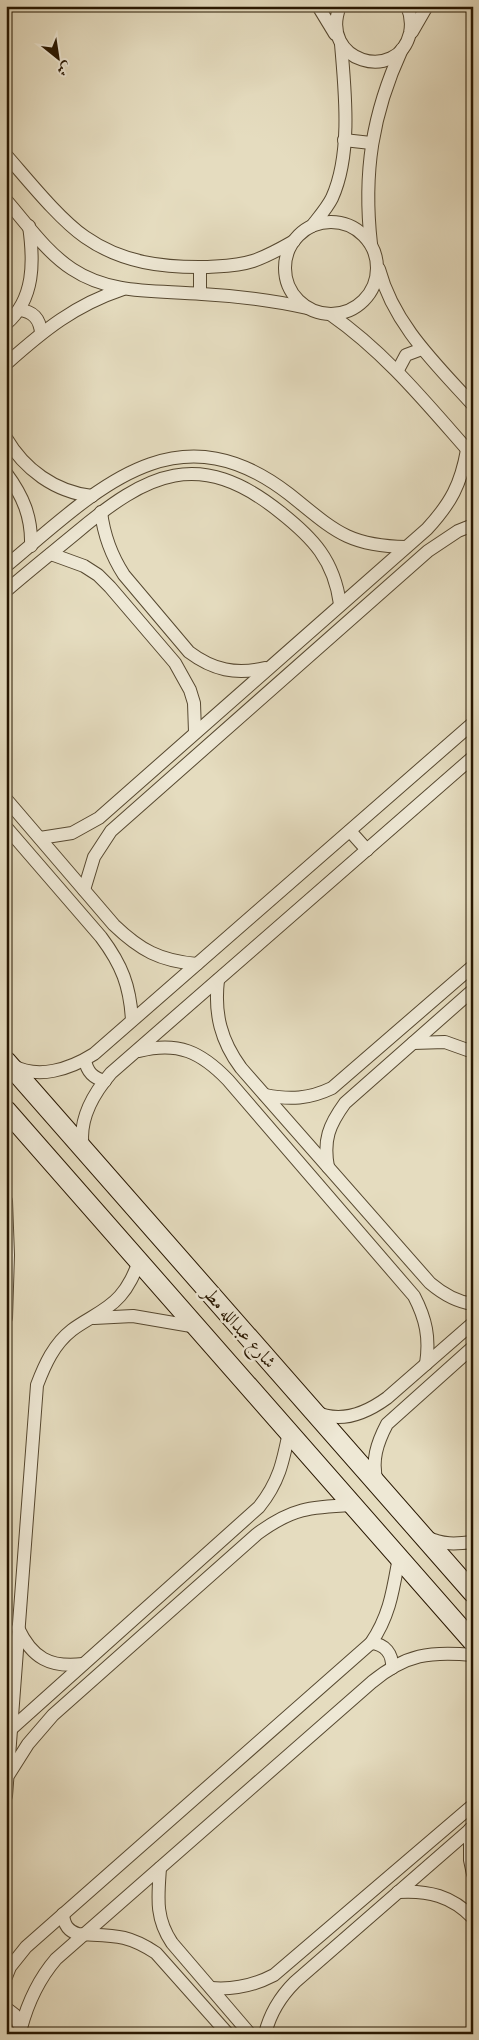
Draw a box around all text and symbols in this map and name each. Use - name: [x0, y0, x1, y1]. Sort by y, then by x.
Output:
- north arrow: [32, 32, 82, 82]
- text: ش: [53, 57, 76, 81]
- street label: شارع عبدالله مطر: [194, 1279, 283, 1375]

